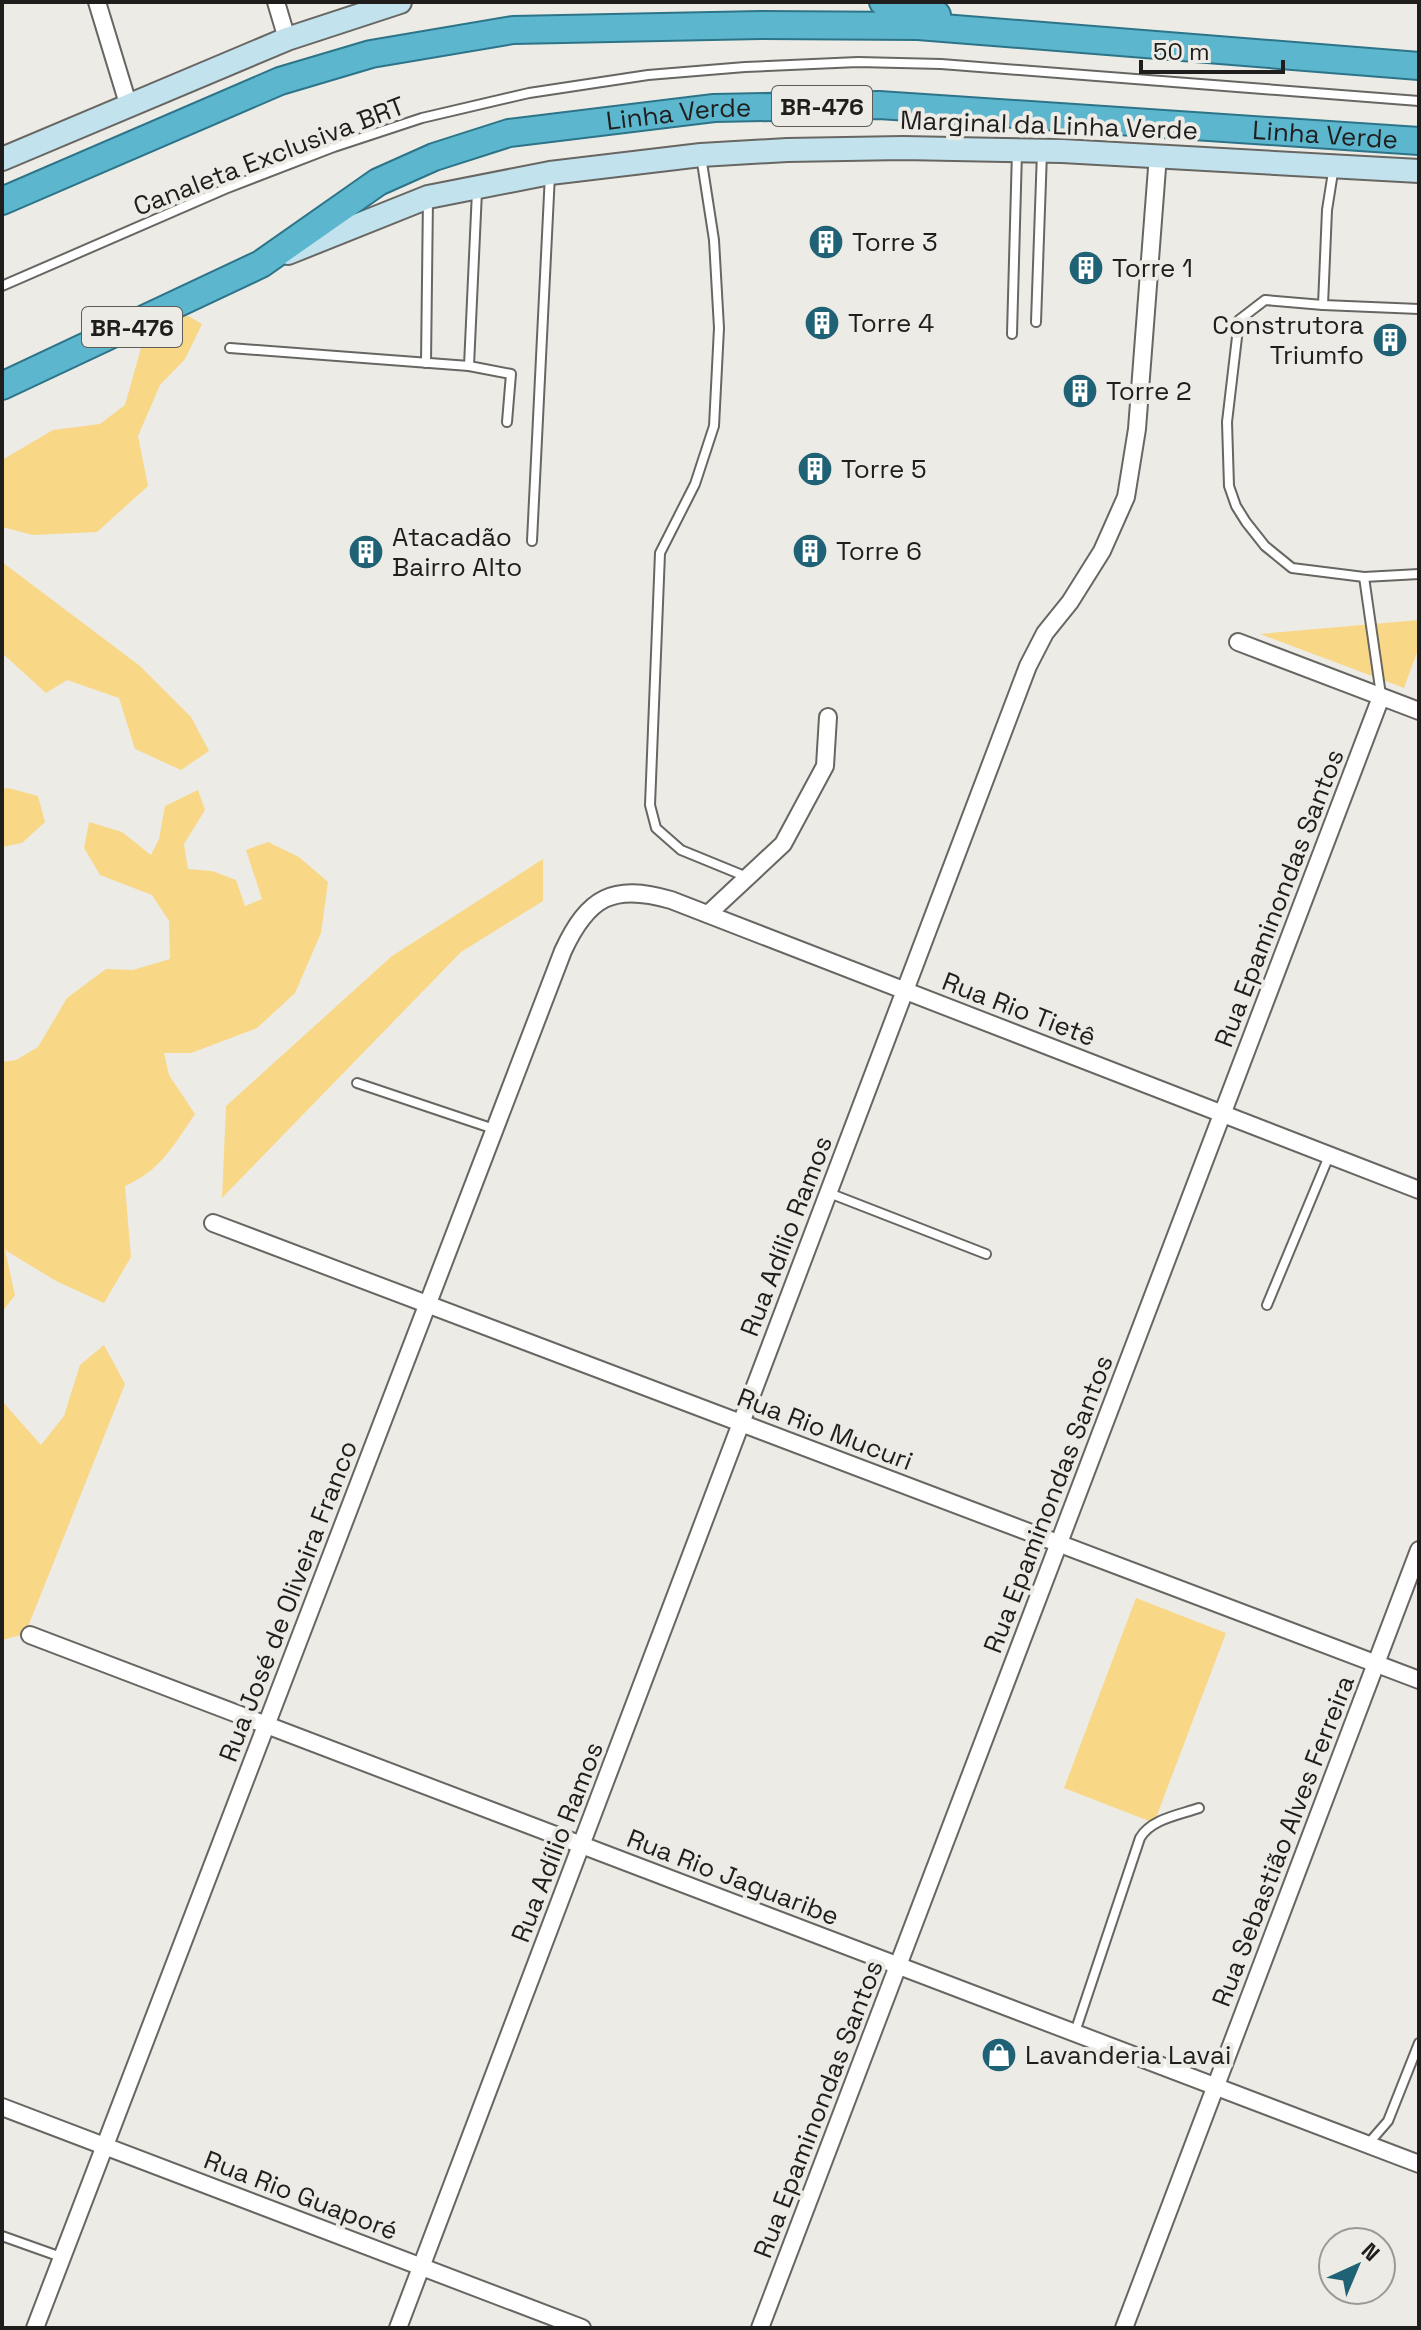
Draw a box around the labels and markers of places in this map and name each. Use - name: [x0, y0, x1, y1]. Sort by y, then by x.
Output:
- building icon: Torre 3: [807, 223, 845, 261]
- place label: Torre 3: [852, 225, 938, 259]
- building icon: Torre 1: [1067, 249, 1105, 287]
- place label: Torre 1: [1112, 251, 1193, 285]
- building icon: Torre 4: [803, 304, 841, 342]
- place label: Torre 4: [848, 306, 934, 340]
- place label: Construtora Triumfo: [1212, 308, 1364, 372]
- building icon: Construtora Triumfo: [1371, 321, 1409, 359]
- building icon: Torre 2: [1061, 372, 1099, 410]
- place label: Torre 2: [1106, 374, 1192, 408]
- building icon: Torre 5: [796, 450, 834, 488]
- place label: Torre 5: [841, 452, 927, 486]
- place label: Atacadão Bairro Alto: [392, 520, 522, 584]
- building icon: Torre 6: [791, 532, 829, 570]
- building icon: Atacadão Bairro Alto: [347, 533, 385, 571]
- place label: Torre 6: [836, 534, 922, 568]
- shop icon: Lavanderia Lavai: [980, 2036, 1018, 2074]
- place label: Lavanderia Lavai: [1025, 2038, 1231, 2072]

